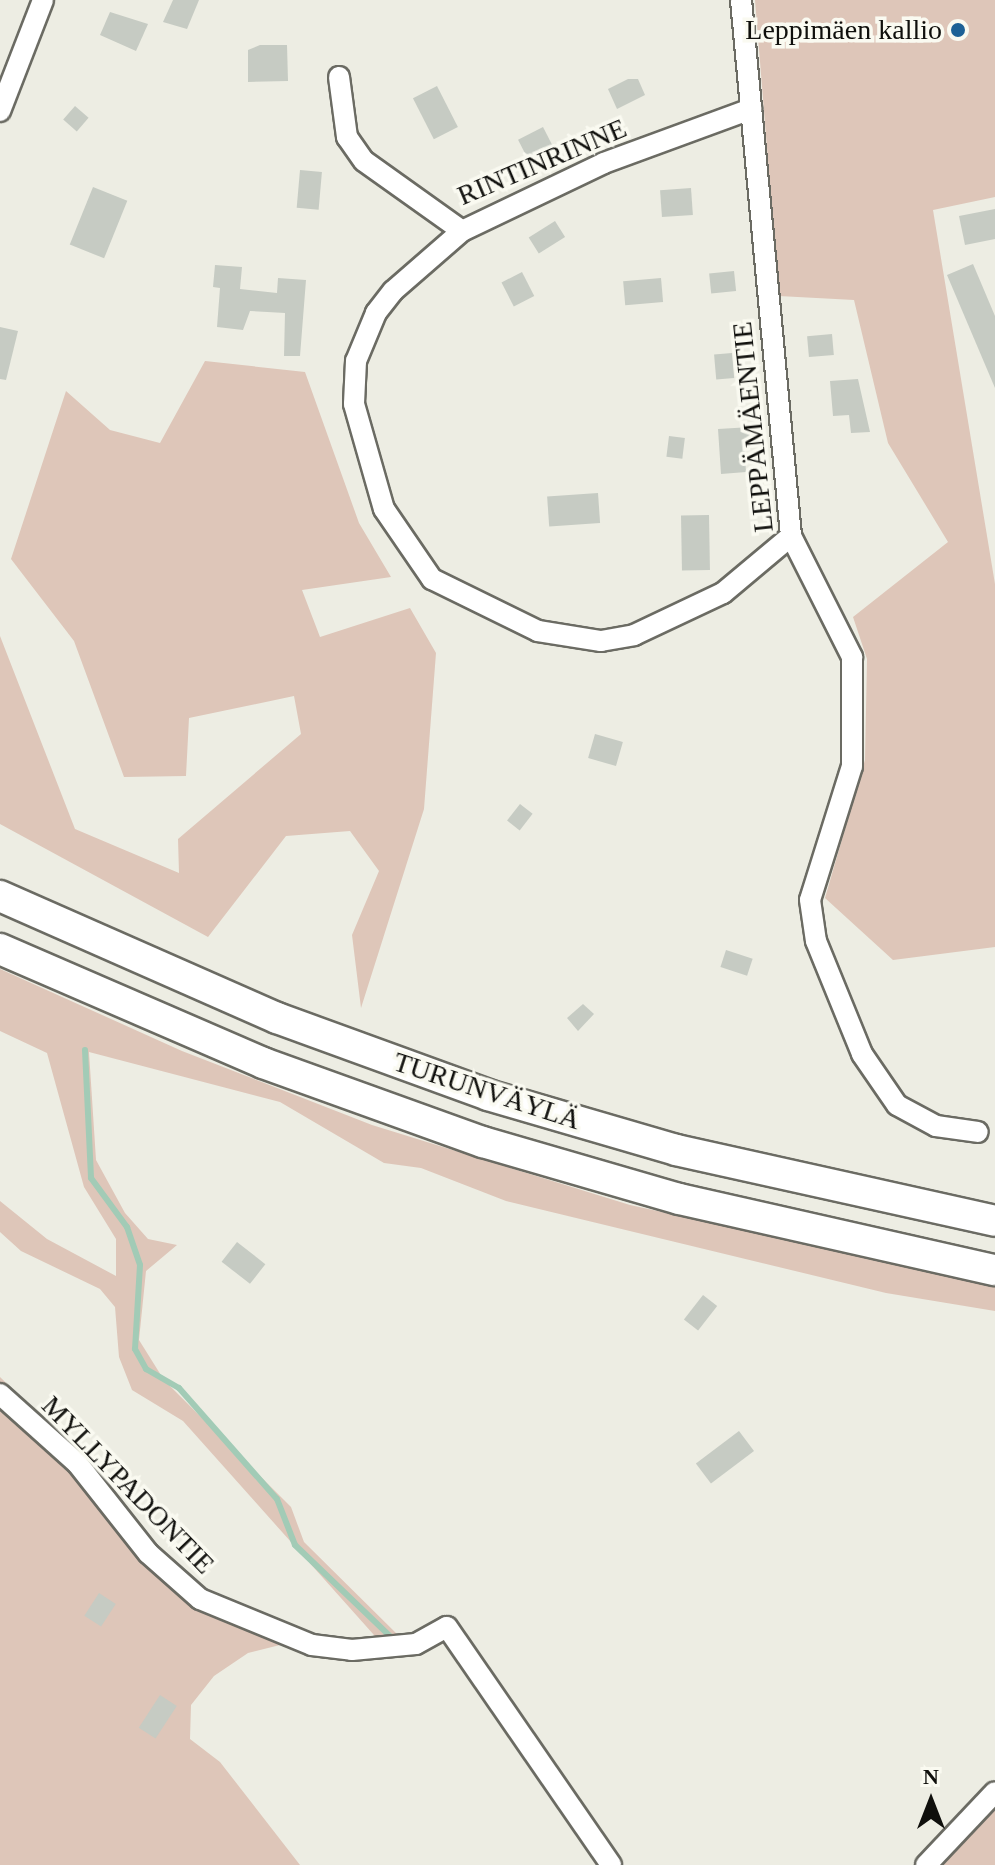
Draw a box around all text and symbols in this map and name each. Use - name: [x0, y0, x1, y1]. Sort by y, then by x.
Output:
- place label: Leppimäen kallio: [745, 13, 942, 47]
- marker: Leppimäen kallio: [949, 21, 967, 39]
- street label: RINTINRINNE: [452, 111, 632, 213]
- street label: LEPPÄMÄENTIE: [725, 320, 781, 534]
- street label: TURUNVÄYLÄ: [389, 1045, 585, 1137]
- street label: MYLLYPADONTIE: [35, 1389, 221, 1581]
- north arrow: [891, 1761, 971, 1841]
- text: N: [923, 1764, 939, 1789]

